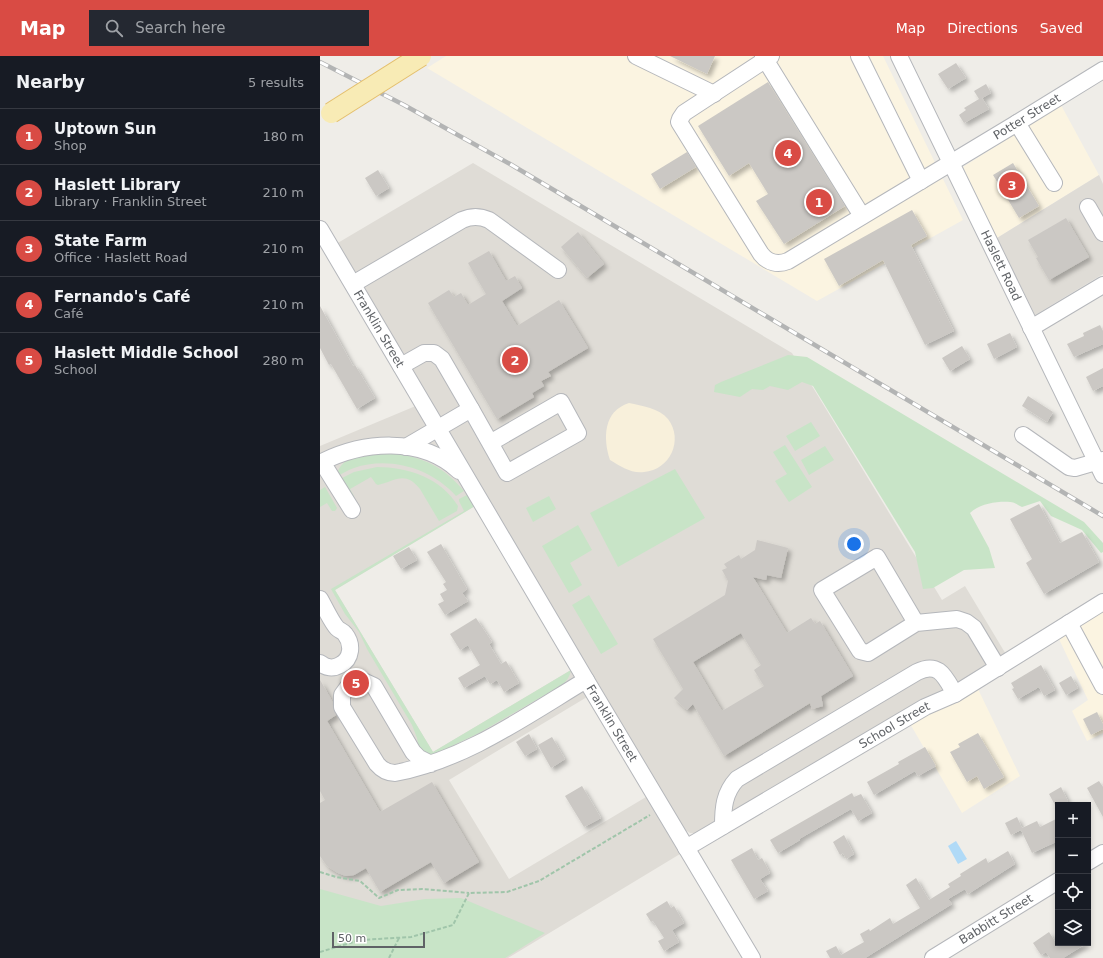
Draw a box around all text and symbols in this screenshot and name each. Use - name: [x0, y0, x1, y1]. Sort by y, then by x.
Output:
- search box: [89, 10, 369, 46]
- text: Map: [20, 17, 65, 39]
- icon: search: [103, 17, 125, 39]
- text: Search here: [135, 19, 225, 37]
- text: Map: [896, 20, 925, 36]
- text: Directions: [947, 20, 1018, 36]
- text: Saved: [1040, 20, 1083, 36]
- text: Nearby: [16, 72, 85, 92]
- text: 5 results: [248, 75, 304, 90]
- street label: Potter Street: [991, 91, 1063, 143]
- text: Uptown Sun: [54, 120, 156, 138]
- text: 1: [24, 129, 34, 144]
- text: 180 m: [262, 129, 304, 144]
- text: Shop: [54, 138, 87, 153]
- pin: 4: [775, 138, 801, 168]
- pin: 3: [999, 170, 1025, 200]
- text: Haslett Library: [54, 176, 181, 194]
- text: 2: [24, 185, 34, 200]
- text: 210 m: [262, 185, 304, 200]
- pin: 1: [806, 187, 832, 217]
- text: Library · Franklin Street: [54, 194, 207, 209]
- street label: Haslett Road: [978, 228, 1024, 303]
- text: State Farm: [54, 232, 147, 250]
- text: 3: [24, 241, 34, 256]
- text: 210 m: [262, 241, 304, 256]
- text: Office · Haslett Road: [54, 250, 187, 265]
- text: Fernando's Café: [54, 288, 190, 306]
- street label: Franklin Street: [351, 288, 407, 370]
- text: 4: [24, 297, 34, 312]
- text: 210 m: [262, 297, 304, 312]
- text: Café: [54, 306, 84, 321]
- text: Haslett Middle School: [54, 344, 239, 362]
- pin: 2: [502, 345, 528, 375]
- text: 5: [24, 353, 34, 368]
- text: 280 m: [262, 353, 304, 368]
- text: School: [54, 362, 97, 377]
- your location: [844, 534, 864, 554]
- pin: 5: [343, 668, 369, 698]
- street label: Franklin Street: [583, 682, 640, 765]
- street label: School Street: [856, 699, 932, 751]
- map controls: [1055, 802, 1091, 946]
- button: +: [1055, 802, 1091, 838]
- button: −: [1055, 838, 1091, 874]
- button: locate: [1055, 874, 1091, 910]
- street label: Babbitt Street: [957, 891, 1036, 947]
- button: layers: [1055, 910, 1091, 946]
- scale bar: [332, 930, 425, 949]
- text: 50 m: [338, 932, 366, 945]

